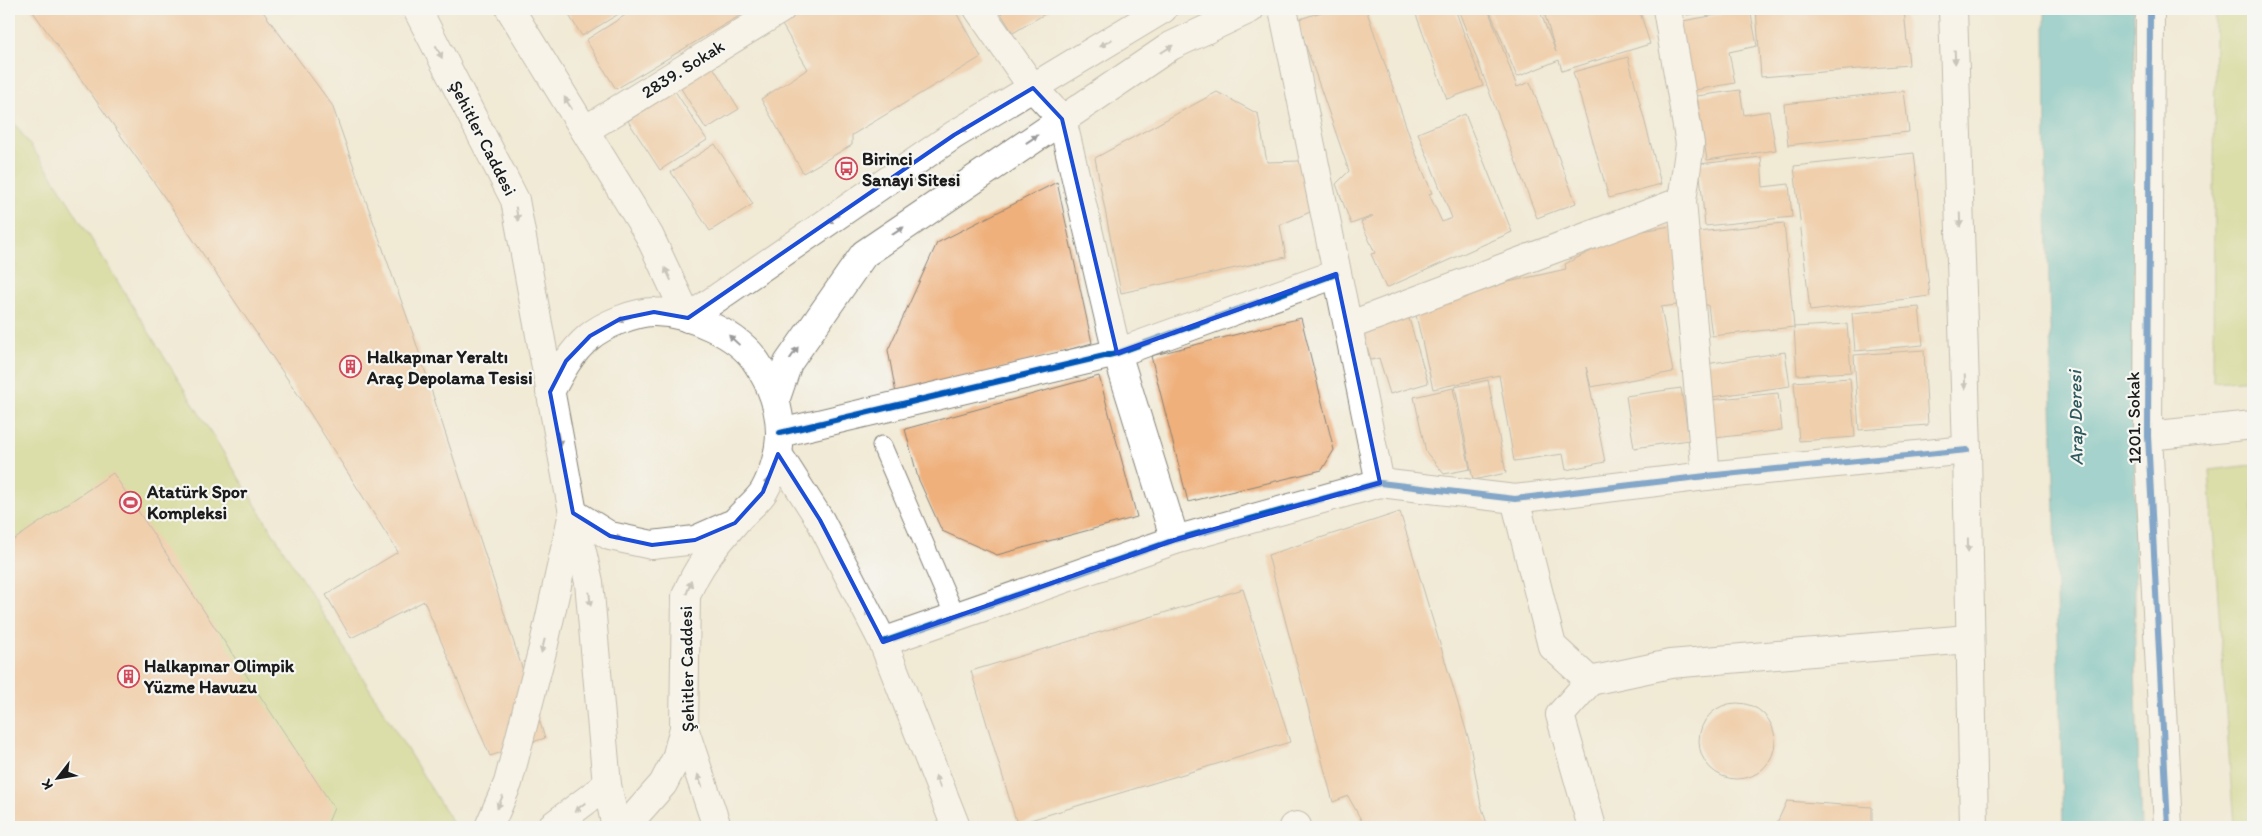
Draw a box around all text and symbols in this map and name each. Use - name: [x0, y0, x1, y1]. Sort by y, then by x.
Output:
- street label: 2839. Sokak: [637, 35, 729, 103]
- one-way arrow: [1100, 39, 1113, 48]
- one-way arrow: [1161, 44, 1174, 54]
- one-way arrow: [435, 45, 443, 59]
- one-way arrow: [1951, 50, 1959, 66]
- street label: Şehitler Caddesi: [445, 77, 521, 199]
- one-way arrow: [564, 97, 573, 110]
- one-way arrow: [961, 123, 974, 132]
- one-way arrow: [1025, 134, 1039, 144]
- place label: Birinci Sanayi Sitesi: [862, 148, 960, 191]
- bus stop icon: Birinci Sanayi Sitesi: [834, 157, 858, 181]
- one-way arrow: [514, 206, 522, 222]
- one-way arrow: [1956, 212, 1964, 228]
- one-way arrow: [826, 214, 840, 224]
- one-way arrow: [891, 226, 904, 236]
- one-way arrow: [663, 267, 671, 281]
- one-way arrow: [616, 316, 631, 324]
- one-way arrow: [728, 334, 740, 346]
- place label: Halkapınar Yeraltı Araç Depolama Tesisi: [366, 346, 533, 389]
- one-way arrow: [789, 347, 799, 360]
- building icon: Halkapınar Yeraltı Araç Depolama Tesisi: [339, 355, 363, 379]
- water label: Arap Deresi: [2063, 368, 2088, 466]
- street label: 1201. Sokak: [2122, 372, 2146, 464]
- one-way arrow: [1961, 375, 1969, 391]
- one-way arrow: [555, 432, 563, 447]
- one-way arrow: [762, 478, 770, 492]
- place label: Atatürk Spor Kompleksi: [146, 481, 248, 524]
- sports icon: Atatürk Spor Kompleksi: [119, 490, 143, 514]
- one-way arrow: [608, 533, 623, 541]
- one-way arrow: [1964, 537, 1972, 553]
- one-way arrow: [685, 579, 693, 594]
- one-way arrow: [586, 591, 594, 607]
- street label: Şehitler Caddesi: [675, 606, 699, 732]
- one-way arrow: [865, 609, 874, 622]
- one-way arrow: [539, 638, 547, 653]
- place label: Halkapınar Olimpik Yüzme Havuzu: [143, 655, 295, 698]
- building icon: Halkapınar Olimpik Yüzme Havuzu: [116, 664, 140, 688]
- north arrow: [32, 754, 82, 804]
- one-way arrow: [696, 774, 704, 789]
- one-way arrow: [934, 774, 942, 789]
- text: K: [37, 775, 57, 793]
- one-way arrow: [495, 795, 503, 809]
- one-way arrow: [573, 801, 586, 812]

